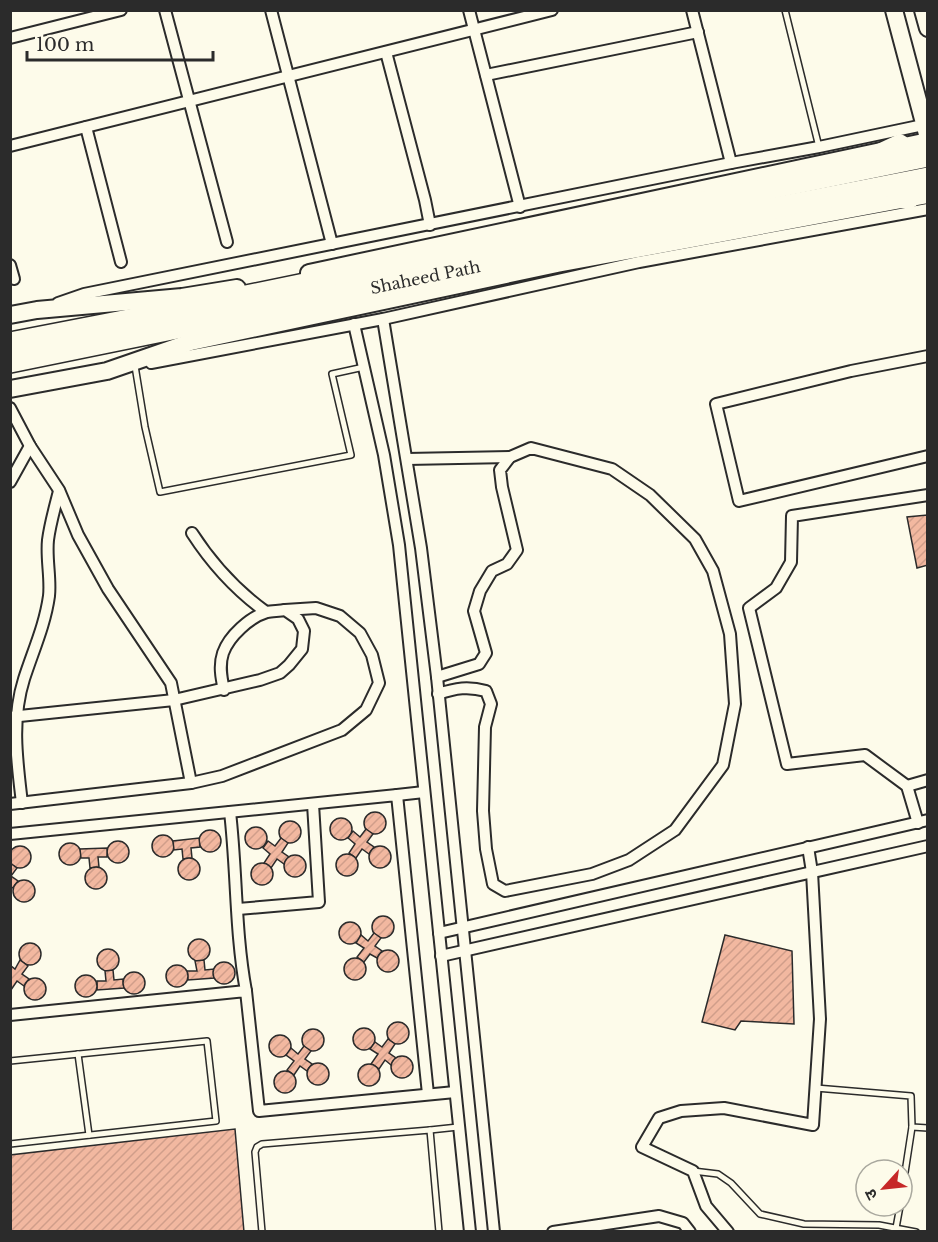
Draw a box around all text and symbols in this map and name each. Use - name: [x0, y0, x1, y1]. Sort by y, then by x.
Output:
- scale bar: [27, 24, 213, 62]
- text: 100 m: [36, 34, 94, 56]
- street label: Shaheed Path: [369, 256, 482, 298]
- north arrow: [854, 1158, 914, 1218]
- text: उ: [859, 1186, 882, 1204]

